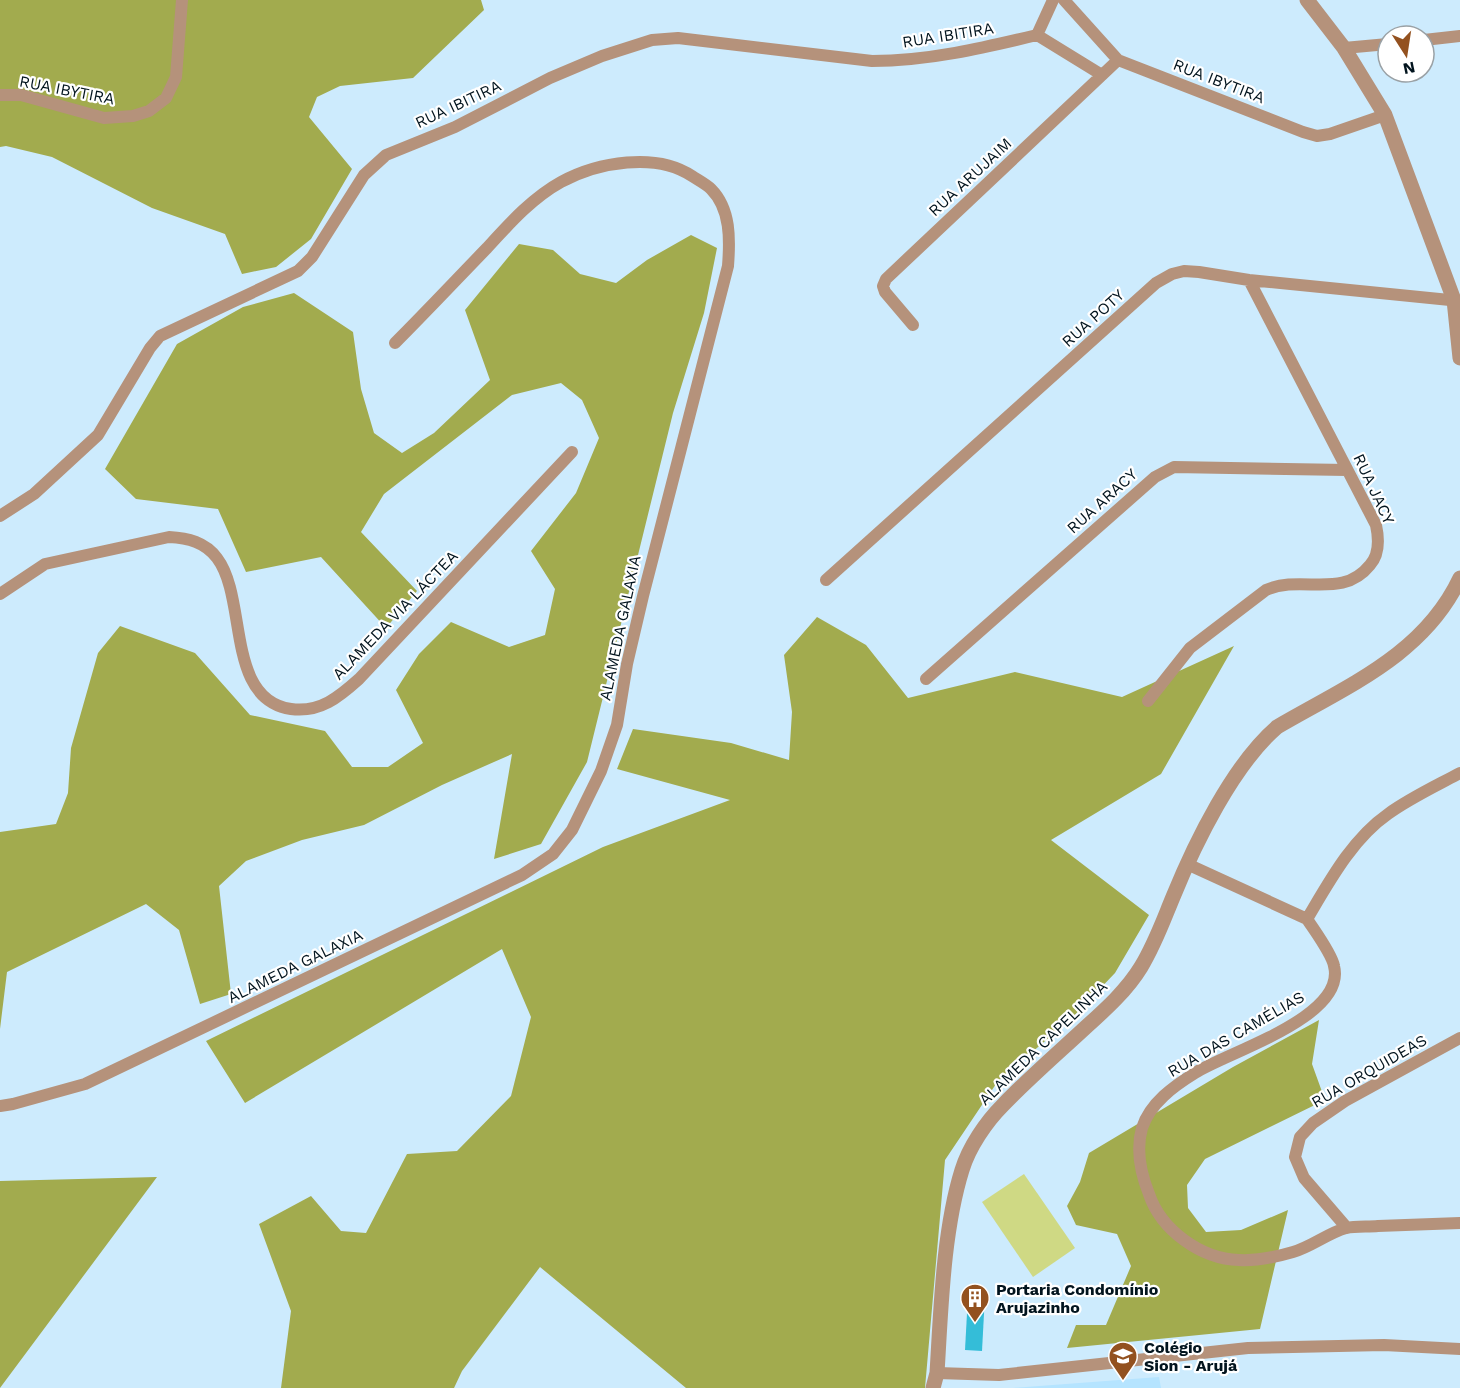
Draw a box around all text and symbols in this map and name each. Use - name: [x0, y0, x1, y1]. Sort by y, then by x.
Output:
- street label: RUA IBITIRA: [901, 18, 996, 52]
- north arrow: [1376, 24, 1436, 84]
- street label: RUA IBYTIRA: [1171, 55, 1268, 107]
- text: N: [1401, 58, 1417, 79]
- street label: RUA IBYTIRA: [18, 71, 117, 109]
- street label: RUA IBITIRA: [412, 76, 504, 132]
- street label: RUA ARUJAIM: [925, 134, 1015, 220]
- street label: RUA POTY: [1058, 285, 1128, 351]
- street label: RUA JACY: [1349, 451, 1399, 527]
- street label: RUA ARACY: [1063, 465, 1141, 537]
- street label: ALAMEDA VIA LÁCTEA: [328, 546, 462, 684]
- street label: ALAMEDA GALAXIA: [595, 553, 645, 702]
- street label: ALAMEDA GALAXIA: [224, 925, 366, 1007]
- street label: ALAMEDA CAPELINHA: [975, 976, 1111, 1109]
- street label: RUA DAS CAMÉLIAS: [1164, 987, 1308, 1081]
- street label: RUA ORQUIDEAS: [1308, 1030, 1430, 1112]
- place label: Portaria Condomínio Arujazinho: [996, 1280, 1159, 1317]
- building icon: Portaria Condomínio Arujazinho: [959, 1282, 991, 1324]
- place label: Colégio Sion - Arujá: [1144, 1338, 1238, 1375]
- school or university icon: Colégio Sion - Arujá: [1107, 1340, 1139, 1382]

